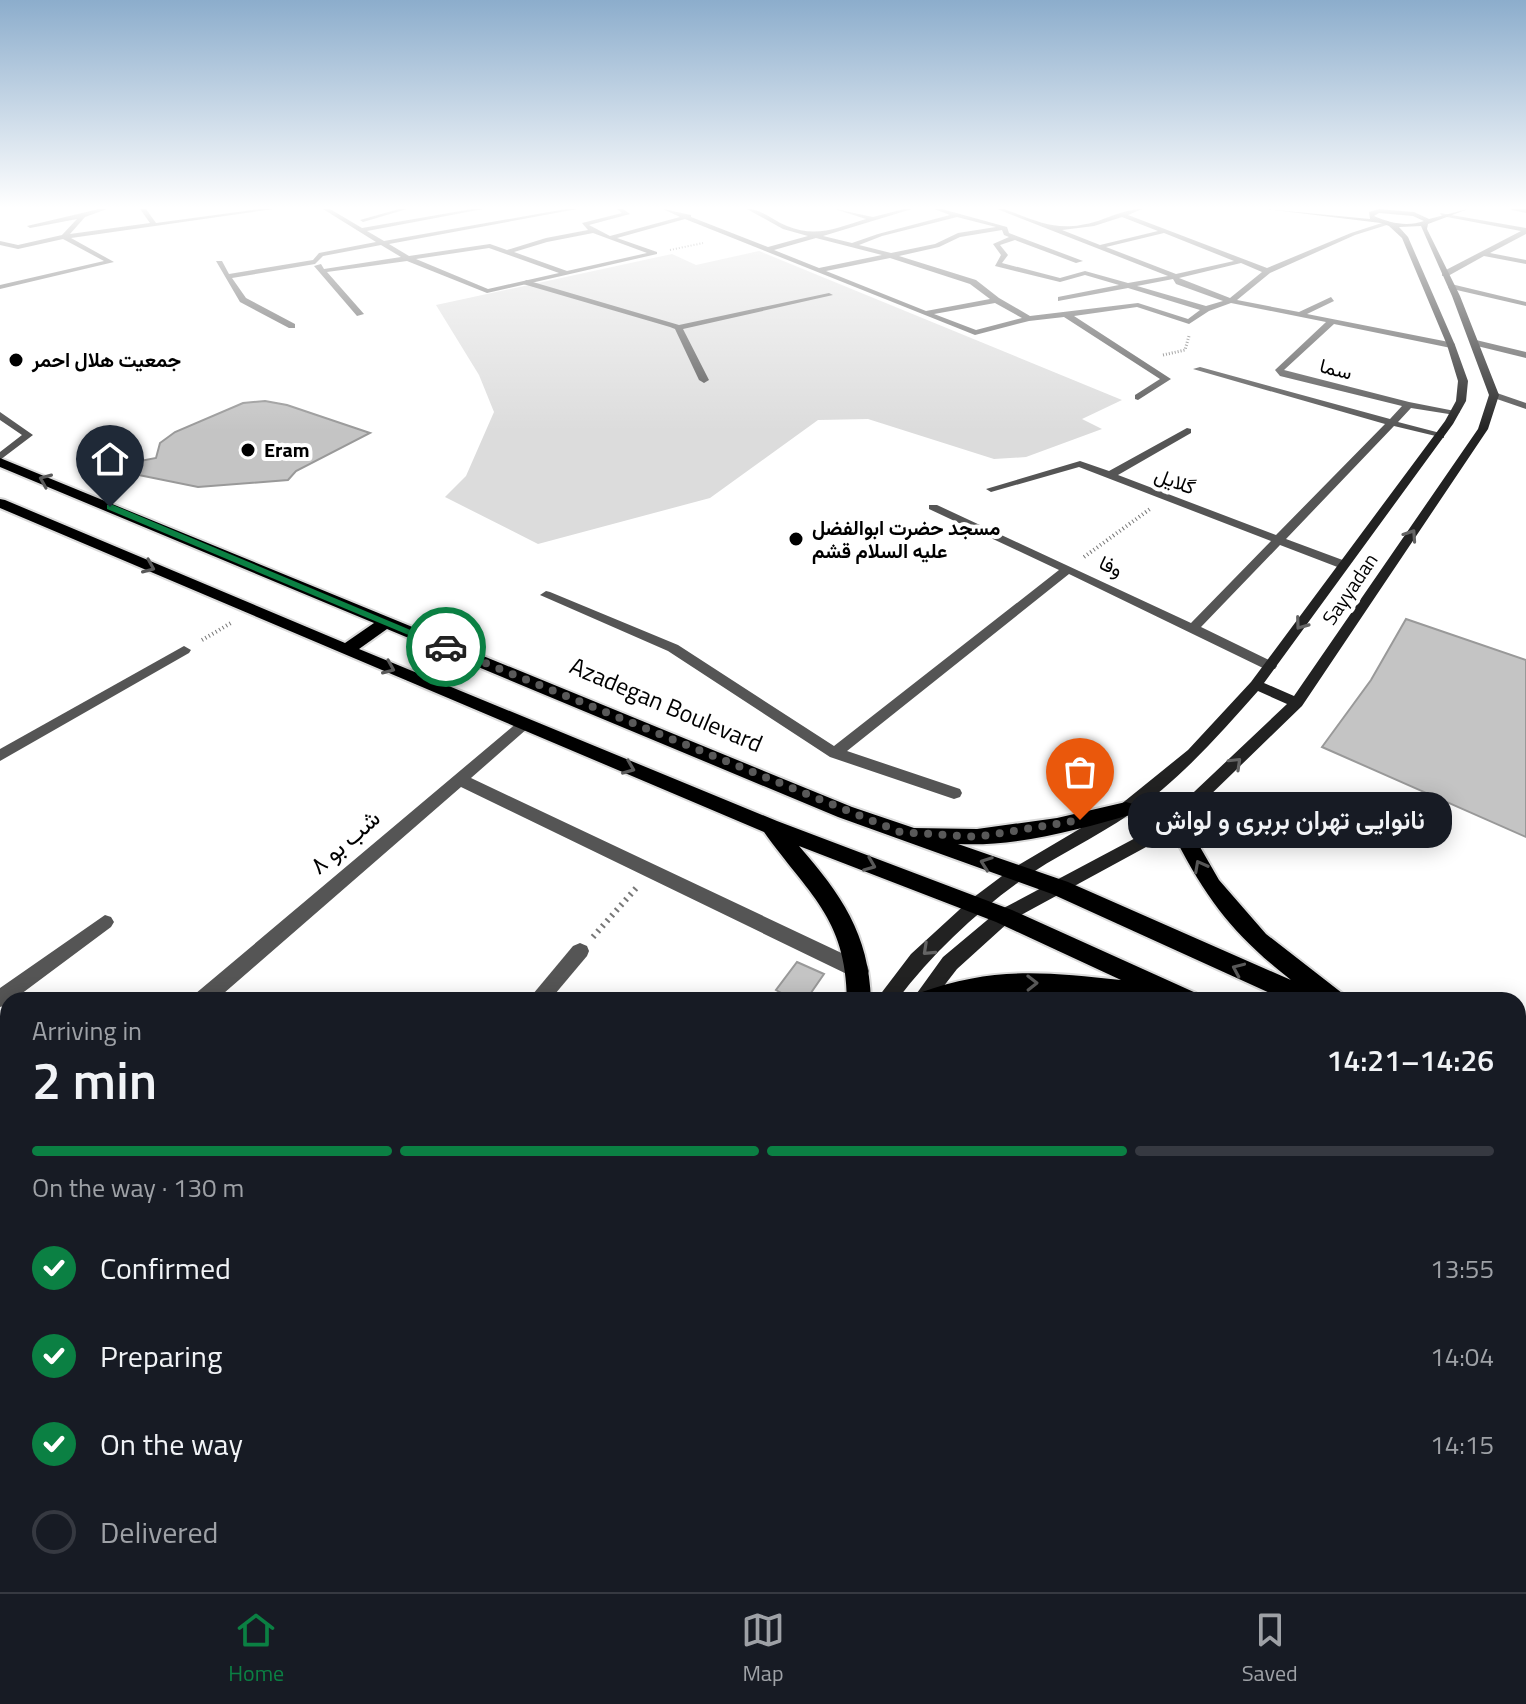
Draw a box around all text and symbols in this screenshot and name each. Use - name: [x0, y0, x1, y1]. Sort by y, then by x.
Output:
- place label: جمعیت هلال احمر: [31, 344, 181, 375]
- street label: سما: [1317, 350, 1356, 387]
- marker: جمعیت هلال احمر: [7, 351, 25, 369]
- pin: [76, 425, 144, 507]
- place label: Eram: [264, 434, 310, 465]
- icon: home: [88, 437, 132, 481]
- marker: Eram: [239, 441, 257, 459]
- street label: گلایل: [1150, 459, 1200, 502]
- one-way arrow: [39, 474, 53, 490]
- place label: مسجد حضرت ابوالفضل علیه السلام قشم: [812, 512, 1000, 566]
- marker: مسجد حضرت ابوالفضل علیه السلام قشم: [787, 530, 805, 548]
- one-way arrow: [1401, 530, 1416, 544]
- street label: Sayyadan: [1314, 546, 1385, 631]
- street label: وفا: [1094, 547, 1128, 585]
- one-way arrow: [141, 557, 155, 573]
- courier: [406, 607, 486, 687]
- one-way arrow: [1296, 615, 1310, 630]
- icon: car: [424, 625, 468, 669]
- street label: Azadegan Boulevard: [564, 647, 768, 761]
- one-way arrow: [381, 658, 395, 674]
- pin: [1046, 738, 1114, 820]
- icon: bag: [1058, 750, 1102, 794]
- one-way arrow: [1227, 757, 1241, 772]
- one-way arrow: [621, 758, 635, 775]
- callout: نانوایی تهران بربری و لواش: [1128, 792, 1452, 848]
- street label: شب بو ۸: [301, 800, 388, 882]
- text: نانوایی تهران بربری و لواش: [1155, 800, 1425, 839]
- one-way arrow: [862, 855, 876, 872]
- one-way arrow: [980, 857, 994, 873]
- one-way arrow: [1195, 860, 1210, 875]
- one-way arrow: [923, 940, 937, 955]
- one-way arrow: [1232, 962, 1246, 978]
- one-way arrow: [1026, 974, 1039, 991]
- text: Arriving in: [32, 1011, 142, 1050]
- text: 14:21–14:26: [1327, 1037, 1494, 1083]
- text: 2 min: [32, 1040, 157, 1119]
- text: On the way · 130 m: [32, 1168, 244, 1207]
- text: Confirmed: [100, 1245, 231, 1291]
- icon: check: [32, 1246, 76, 1290]
- text: 13:55: [1430, 1249, 1494, 1288]
- text: Preparing: [100, 1333, 222, 1379]
- icon: check: [32, 1334, 76, 1378]
- text: 14:04: [1430, 1337, 1494, 1376]
- text: On the way: [100, 1421, 243, 1467]
- icon: check: [32, 1422, 76, 1466]
- text: 14:15: [1430, 1425, 1494, 1464]
- text: Delivered: [100, 1509, 218, 1555]
- tab: Home: [228, 1608, 284, 1690]
- tab: Map: [741, 1608, 785, 1690]
- tab: Saved: [1242, 1608, 1298, 1690]

